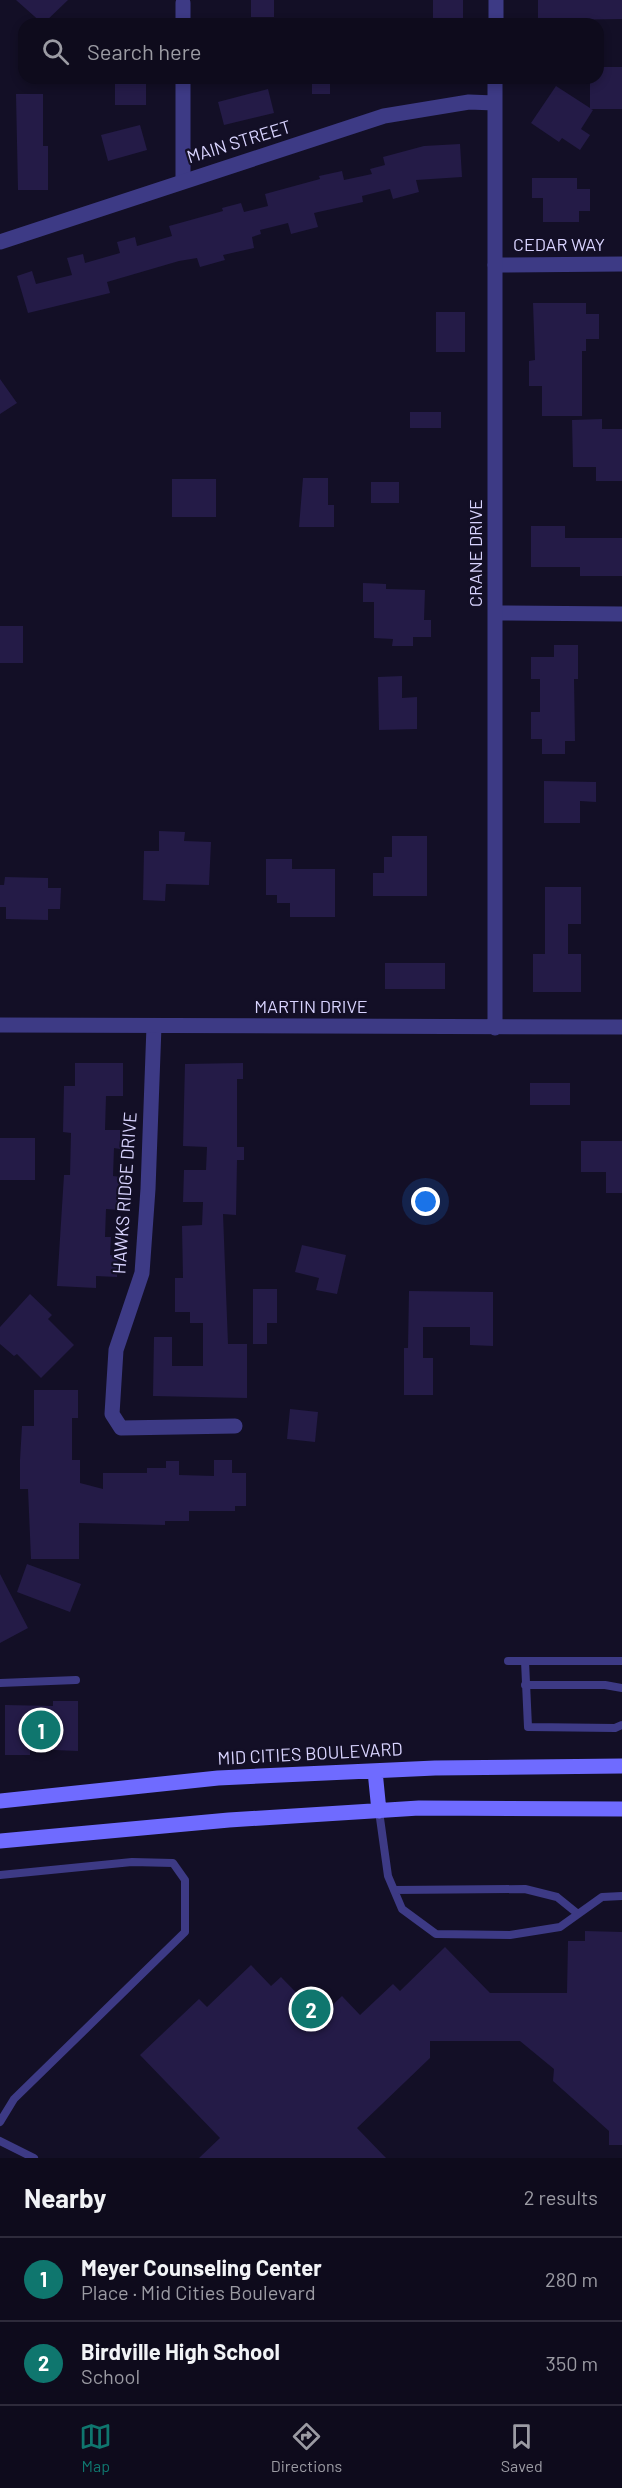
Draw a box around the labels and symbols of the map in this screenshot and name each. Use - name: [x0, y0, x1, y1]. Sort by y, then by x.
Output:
- street label: MAIN STREET: [184, 115, 293, 167]
- street label: CEDAR WAY: [513, 233, 605, 255]
- street label: CRANE DRIVE: [464, 499, 486, 607]
- street label: MARTIN DRIVE: [254, 995, 368, 1017]
- street label: HAWKS RIDGE DRIVE: [107, 1111, 141, 1275]
- your location: [411, 1187, 440, 1216]
- pin: 1: [22, 1708, 60, 1752]
- street label: MID CITIES BOULEVARD: [217, 1737, 403, 1769]
- pin: 2: [292, 1986, 330, 2032]

